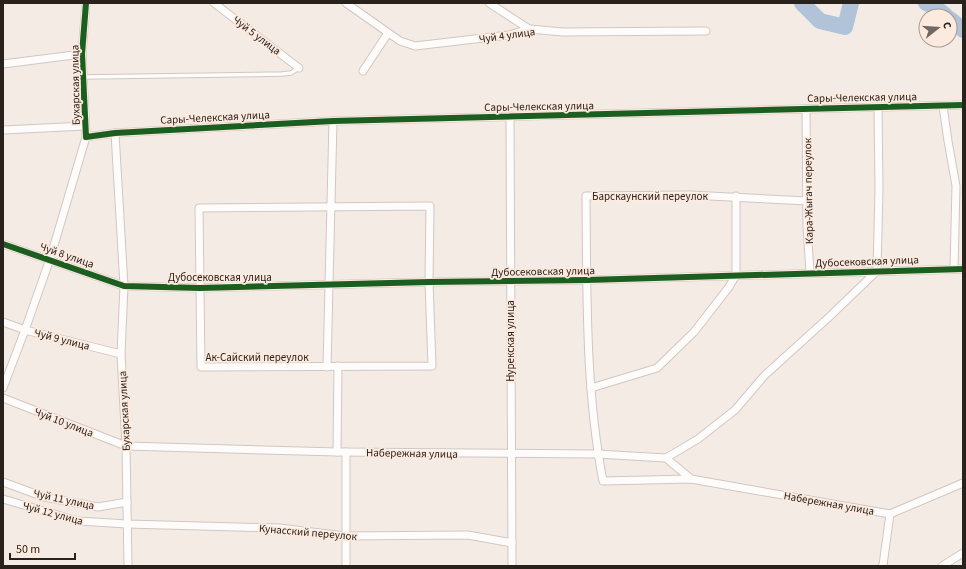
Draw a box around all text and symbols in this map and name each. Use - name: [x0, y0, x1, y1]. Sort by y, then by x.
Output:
- north arrow: [918, 8, 958, 48]
- street label: Чуй 5 улица: [230, 12, 284, 58]
- text: С: [939, 20, 955, 31]
- street label: Чуй 4 улица: [478, 24, 536, 47]
- street label: Бухарская улица: [67, 45, 84, 125]
- street label: Сары-Челекская улица: [807, 89, 917, 106]
- street label: Сары-Челекская улица: [484, 98, 594, 115]
- street label: Сары-Челекская улица: [160, 107, 270, 128]
- street label: Кара-Жыгач переулок: [800, 137, 817, 244]
- street label: Барскаунский переулок: [592, 189, 708, 204]
- street label: Чуй 8 улица: [38, 239, 96, 272]
- street label: Дубосековская улица: [815, 252, 919, 271]
- street label: Дубосековская улица: [491, 263, 595, 280]
- street label: Дубосековская улица: [168, 270, 272, 285]
- street label: Нурекская улица: [503, 300, 518, 382]
- street label: Чуй 9 улица: [33, 325, 91, 354]
- street label: Ак-Сайский переулок: [205, 350, 309, 365]
- street label: Бухарская улица: [115, 371, 134, 451]
- street label: Чуй 10 улица: [32, 404, 96, 441]
- street label: Набережная улица: [366, 445, 458, 462]
- street label: Чуй 11 улица: [32, 486, 96, 513]
- street label: Набережная улица: [782, 488, 875, 519]
- street label: Чуй 12 улица: [21, 498, 85, 529]
- street label: Кунасский переулок: [258, 521, 358, 544]
- scale bar: [10, 535, 75, 561]
- text: 50 m: [16, 541, 40, 558]

